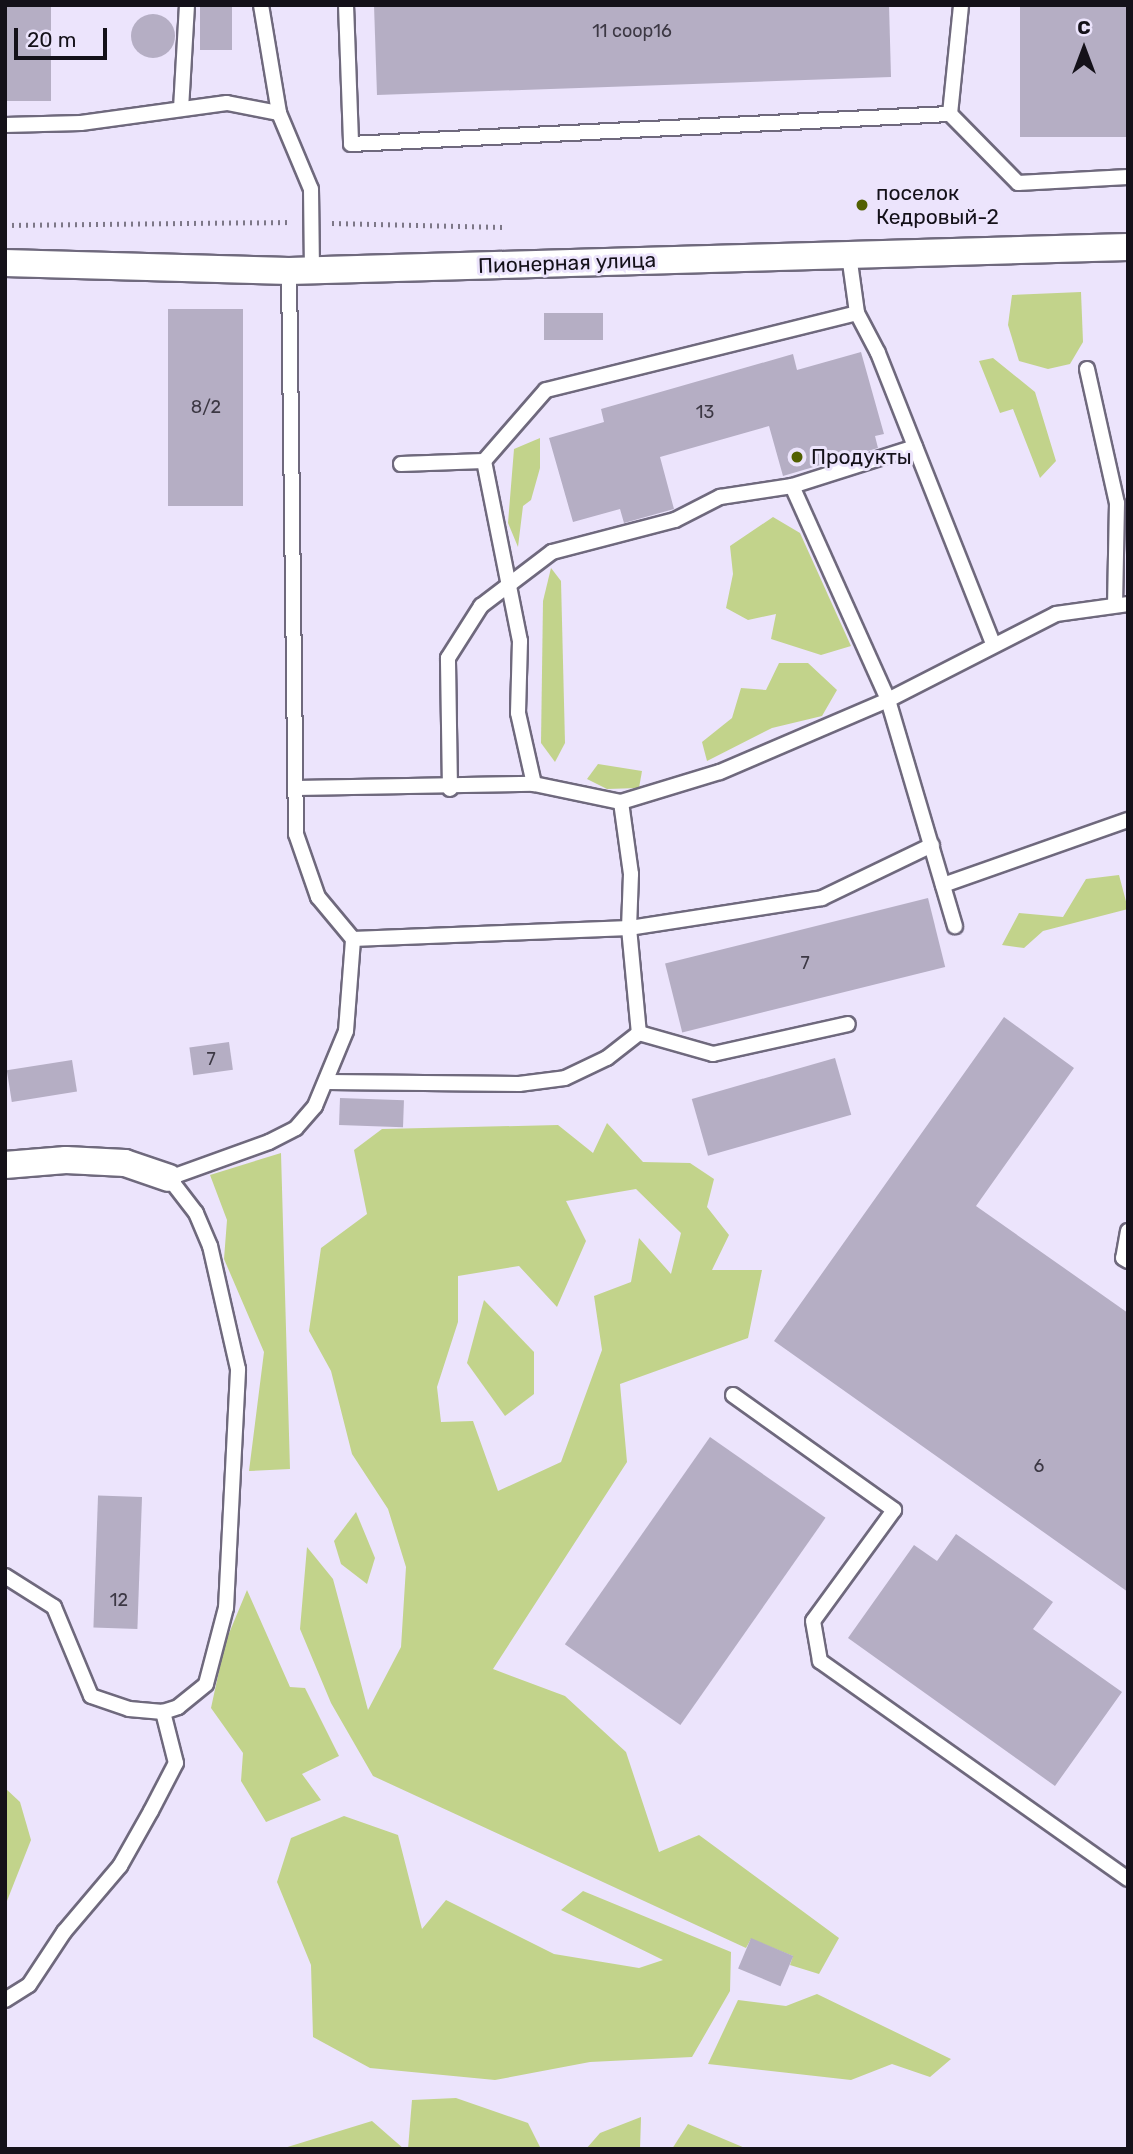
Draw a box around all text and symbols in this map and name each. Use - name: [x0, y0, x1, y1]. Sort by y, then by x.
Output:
- scale bar: [18, 14, 110, 58]
- north arrow: [1049, 14, 1119, 84]
- text: С: [1077, 16, 1091, 39]
- house number: 11 соор16: [592, 20, 672, 42]
- text: 20 m: [27, 27, 76, 52]
- place label: поселок Кедровый-2: [876, 180, 999, 230]
- marker: поселок Кедровый-2: [854, 197, 870, 213]
- street label: Пионерная улица: [477, 247, 657, 279]
- house number: 8/2: [191, 396, 221, 418]
- house number: 13: [696, 401, 714, 423]
- place label: Продукты: [811, 444, 912, 470]
- marker: Продукты: [789, 449, 805, 465]
- house number: 7: [800, 952, 810, 974]
- house number: 7: [206, 1048, 216, 1070]
- house number: 6: [1034, 1455, 1044, 1477]
- house number: 12: [110, 1589, 128, 1611]

